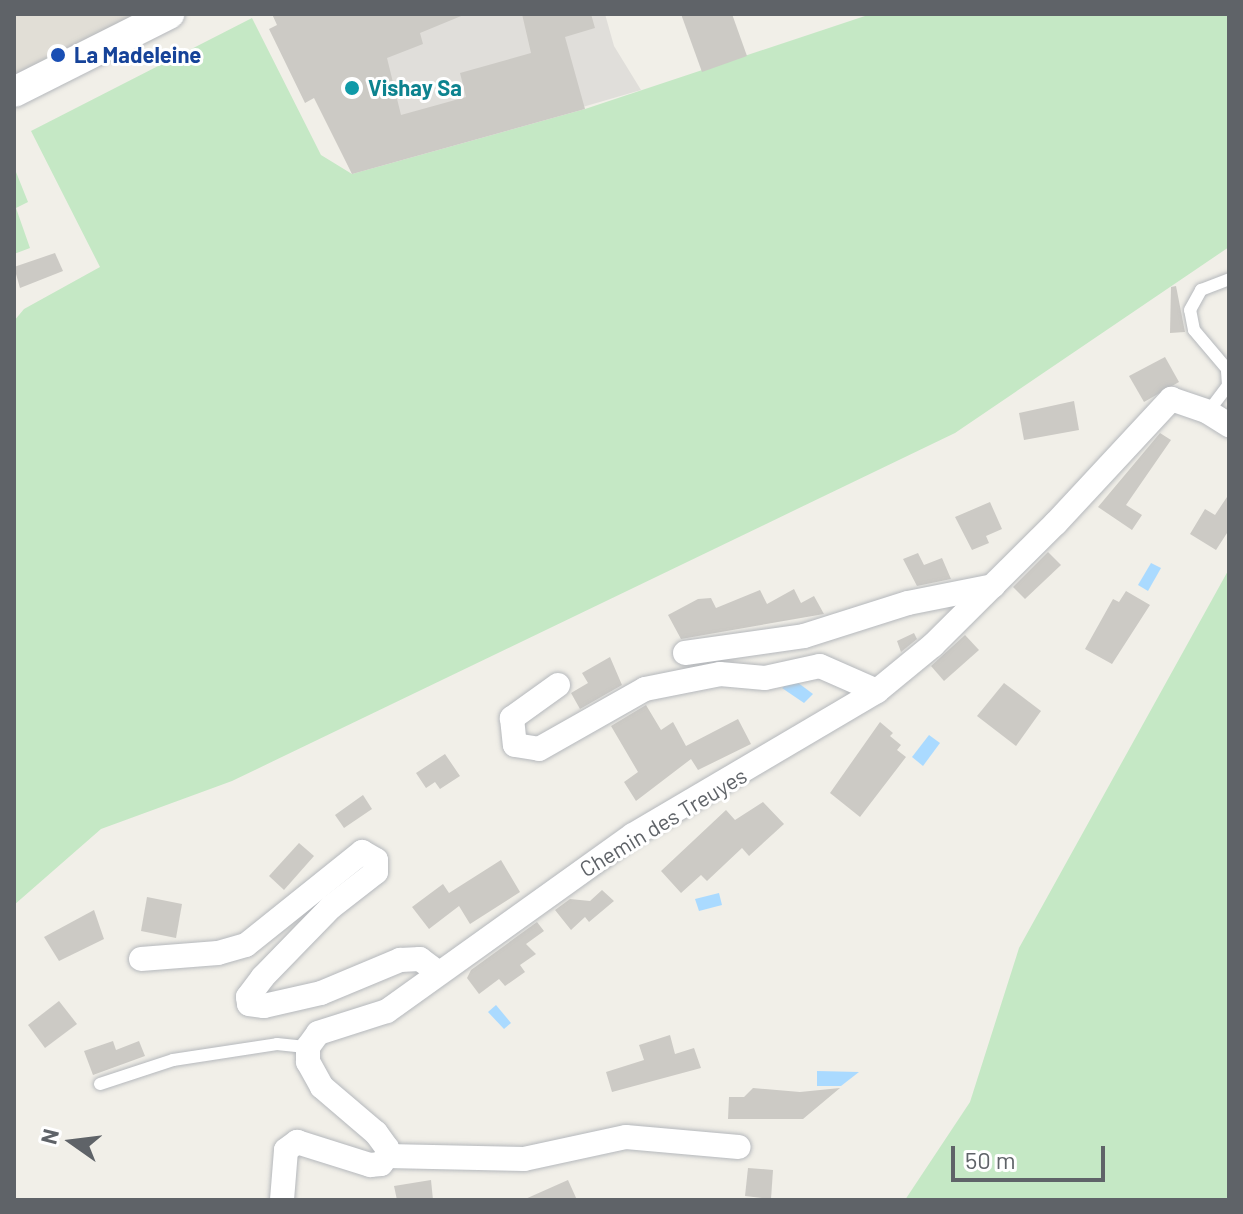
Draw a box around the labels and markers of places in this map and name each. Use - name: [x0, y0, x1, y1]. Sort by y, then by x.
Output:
- place label: La Madeleine: [74, 42, 201, 68]
- marker: La Madeleine: [49, 46, 67, 64]
- place label: Vishay Sa: [368, 75, 462, 101]
- marker: Vishay Sa: [343, 79, 361, 97]

